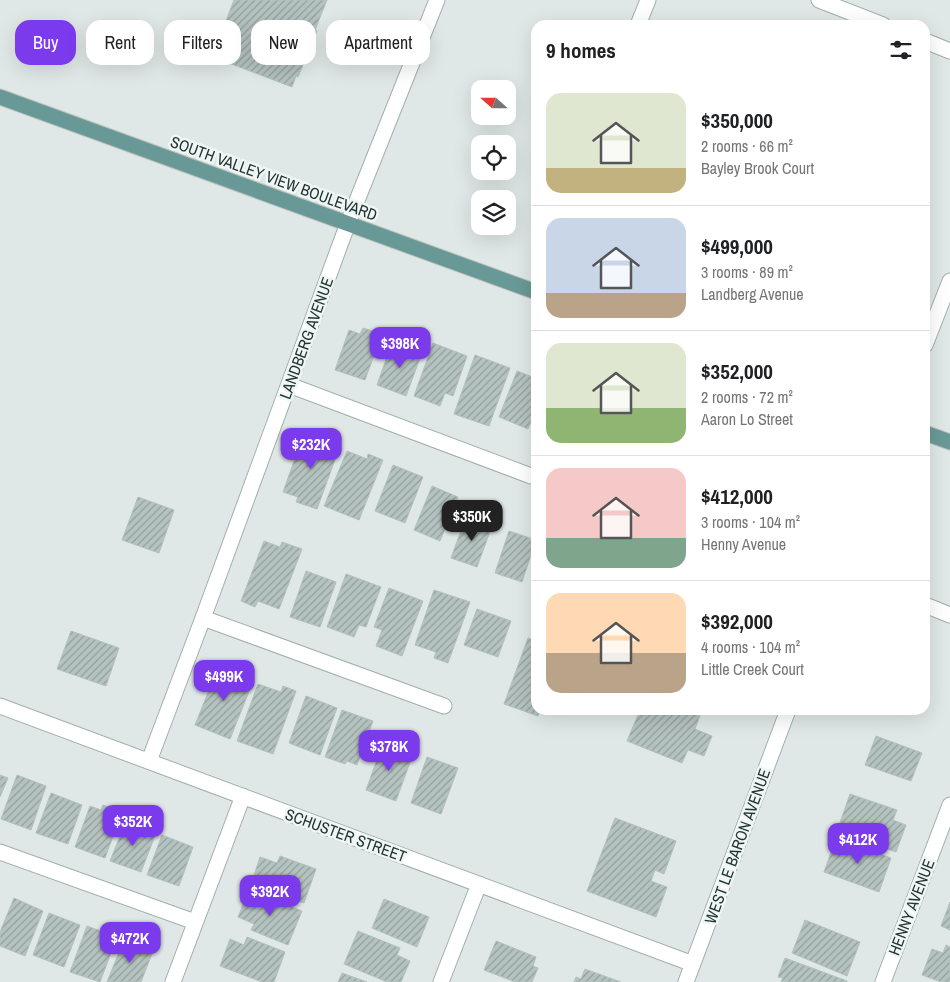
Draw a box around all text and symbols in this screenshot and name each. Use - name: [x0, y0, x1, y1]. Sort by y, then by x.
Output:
- chip: Buy: [15, 20, 76, 65]
- chip: Rent: [86, 20, 154, 65]
- chip: Filters: [164, 20, 241, 65]
- chip: New: [251, 20, 316, 65]
- chip: Apartment: [326, 20, 430, 65]
- text: 9 homes: [546, 36, 616, 65]
- icon: filters: [887, 36, 915, 64]
- north arrow: [471, 80, 516, 125]
- map controls: [471, 80, 516, 235]
- text: $350,000: [701, 106, 773, 135]
- icon: home: [586, 113, 646, 173]
- street label: SOUTH VALLEY VIEW BOULEVARD: [167, 130, 381, 226]
- button: locate: [471, 135, 516, 180]
- text: 2 rooms · 66 m²: [701, 135, 793, 157]
- text: Bayley Brook Court: [701, 157, 814, 179]
- button: layers: [471, 190, 516, 235]
- text: $499,000: [701, 232, 773, 261]
- icon: home: [586, 238, 646, 298]
- text: 3 rooms · 89 m²: [701, 261, 793, 283]
- street label: LANDBERG AVENUE: [274, 274, 338, 402]
- text: Landberg Avenue: [701, 283, 804, 305]
- pin: $398K: [365, 326, 435, 369]
- text: $398K: [381, 332, 419, 354]
- text: $352,000: [701, 357, 773, 386]
- icon: home: [586, 363, 646, 423]
- text: 2 rooms · 72 m²: [701, 386, 793, 408]
- text: Aaron Lo Street: [701, 408, 793, 430]
- pin: $232K: [276, 428, 346, 470]
- text: $232K: [292, 433, 330, 455]
- text: $412,000: [701, 482, 773, 511]
- icon: home: [586, 488, 646, 548]
- pin: $350K: [437, 500, 507, 542]
- text: $350K: [453, 505, 491, 527]
- text: 3 rooms · 104 m²: [701, 511, 800, 533]
- text: Henny Avenue: [701, 533, 786, 555]
- text: $392,000: [701, 607, 773, 636]
- icon: home: [586, 613, 646, 673]
- text: 4 rooms · 104 m²: [701, 636, 800, 658]
- text: Little Creek Court: [701, 658, 804, 680]
- pin: $499K: [189, 660, 259, 702]
- text: $499K: [205, 665, 243, 687]
- pin: $378K: [354, 730, 424, 772]
- text: $378K: [370, 735, 408, 757]
- street label: WEST LE BARON AVENUE: [699, 765, 775, 927]
- street label: SCHUSTER STREET: [282, 803, 410, 867]
- pin: $352K: [98, 804, 168, 847]
- text: $352K: [114, 810, 152, 832]
- pin: $412K: [823, 822, 893, 865]
- text: $412K: [839, 828, 877, 850]
- street label: HENNY AVENUE: [883, 856, 939, 958]
- pin: $392K: [235, 874, 305, 917]
- text: $392K: [251, 880, 289, 902]
- pin: $472K: [95, 922, 165, 964]
- text: $472K: [111, 927, 149, 949]

